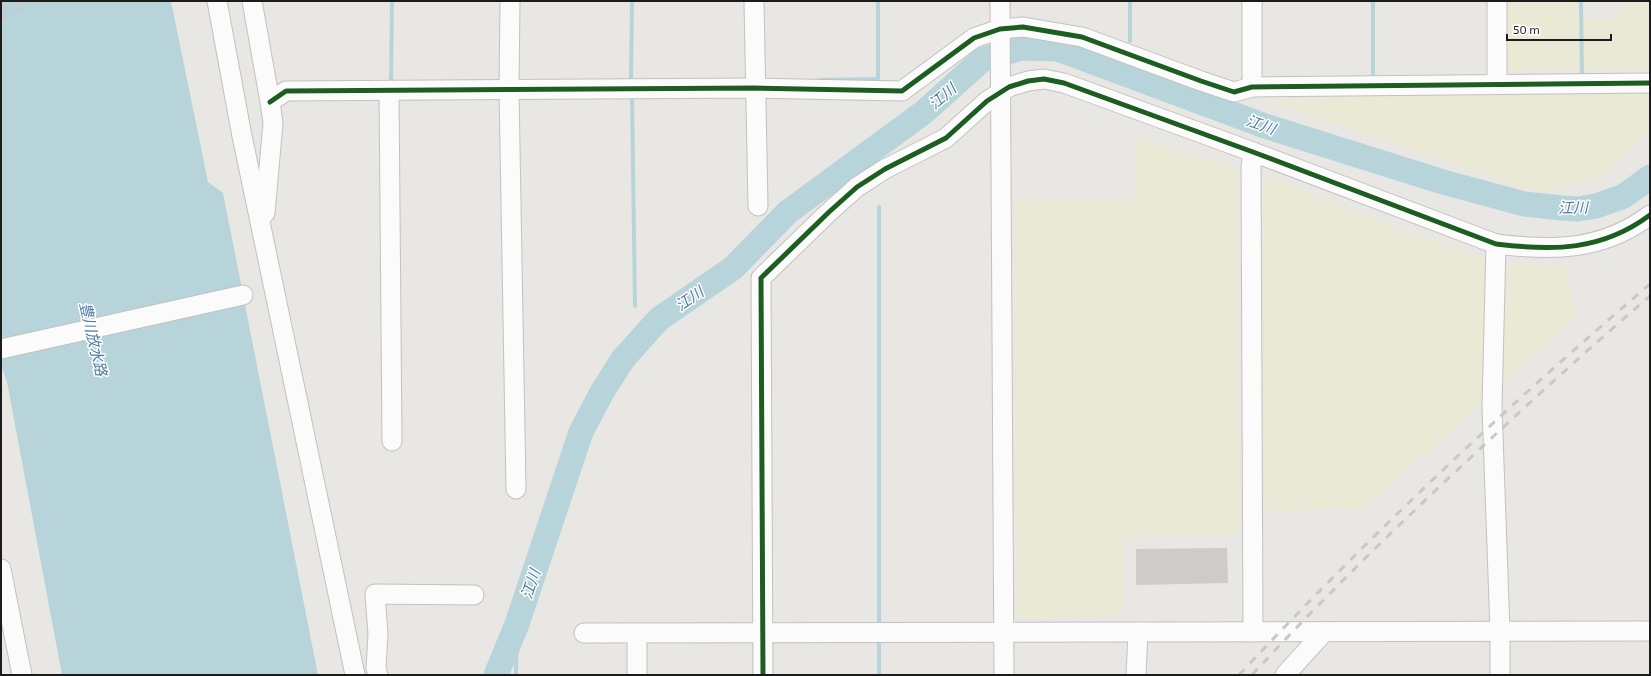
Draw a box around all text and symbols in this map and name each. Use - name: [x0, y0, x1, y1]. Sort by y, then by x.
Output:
- scale bar: [1507, 16, 1611, 42]
- text: 50 m: [1513, 22, 1540, 36]
- water label: 江川: [925, 78, 961, 113]
- water label: 江川: [1244, 111, 1280, 138]
- water label: 江川: [1558, 198, 1590, 216]
- water label: 江川: [672, 281, 708, 314]
- water label: 豊川放水路: [77, 300, 112, 380]
- water label: 江川: [517, 565, 544, 601]

